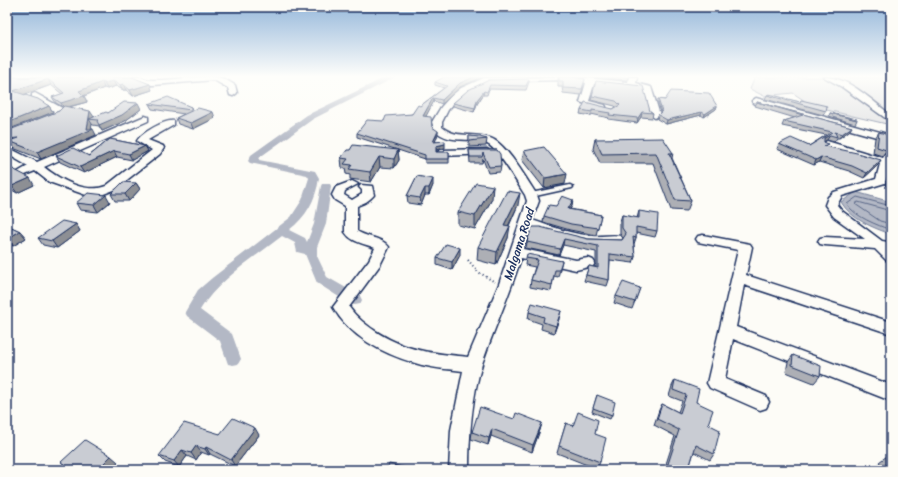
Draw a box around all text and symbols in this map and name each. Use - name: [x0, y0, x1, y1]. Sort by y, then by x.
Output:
- street label: Malgama Road: [497, 203, 542, 283]

